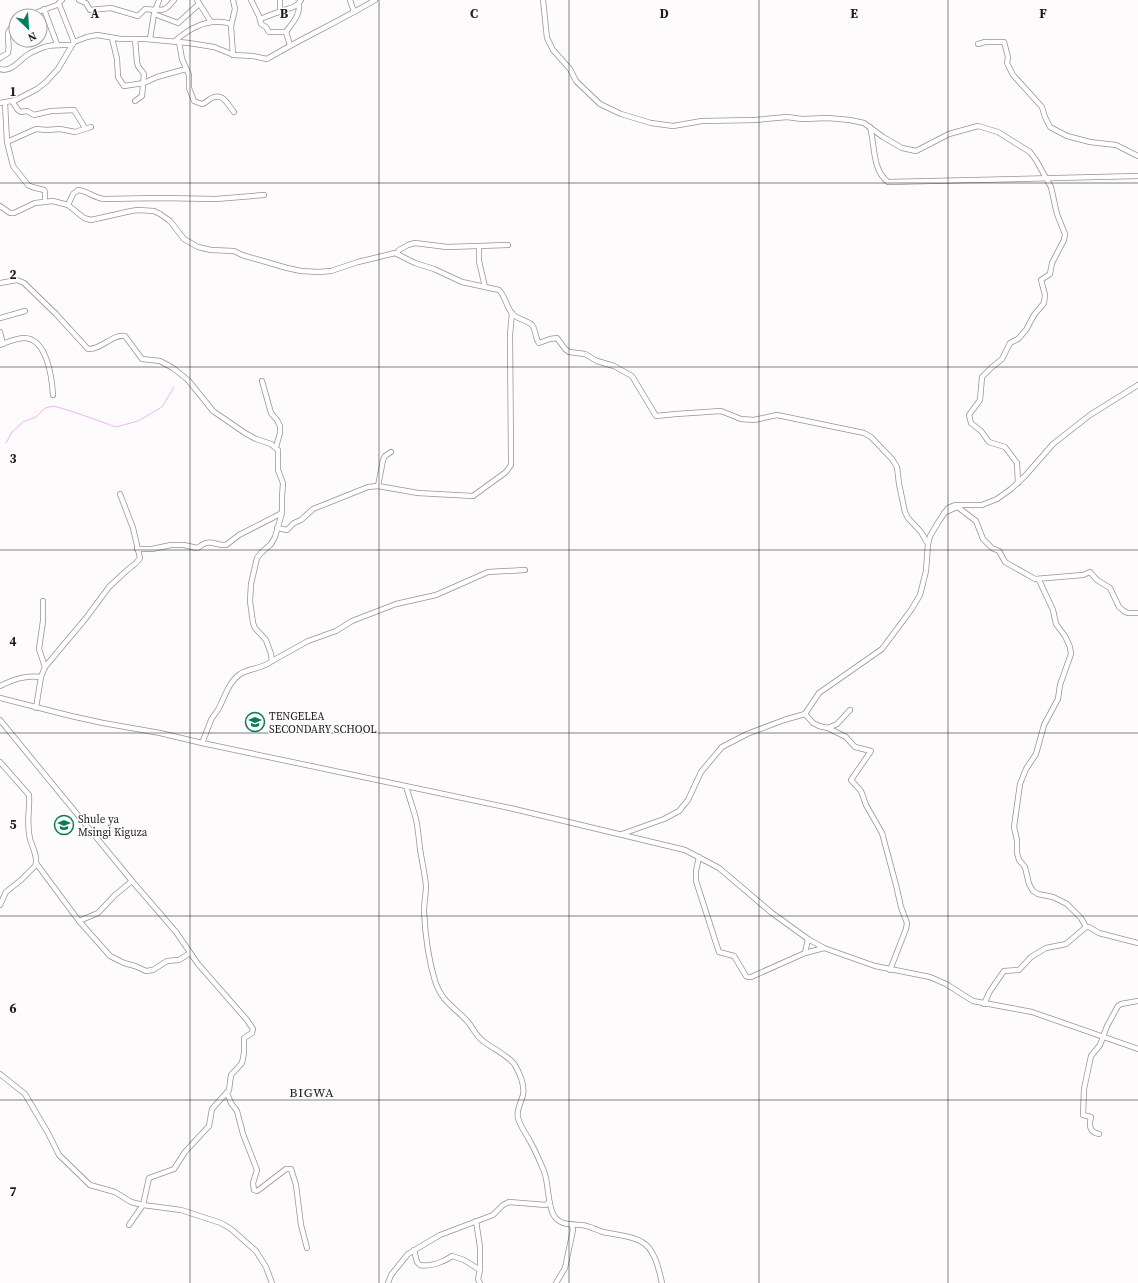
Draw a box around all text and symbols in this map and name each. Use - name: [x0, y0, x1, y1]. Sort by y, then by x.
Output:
- text: A: [91, 5, 100, 22]
- text: B: [280, 5, 289, 22]
- text: C: [470, 5, 478, 22]
- text: D: [659, 5, 669, 22]
- text: E: [850, 5, 858, 22]
- text: F: [1039, 5, 1047, 22]
- north arrow: [8, 8, 48, 48]
- text: N: [25, 28, 39, 45]
- text: 1: [9, 83, 17, 100]
- text: 2: [9, 266, 17, 283]
- text: 3: [9, 450, 17, 467]
- text: 4: [9, 633, 17, 650]
- place label: TENGELEA SECONDARY SCHOOL: [269, 709, 377, 737]
- school or university icon: TENGELEA SECONDARY SCHOOL: [244, 711, 266, 733]
- place label: Shule ya Msingi Kiguza: [78, 812, 148, 840]
- school or university icon: Shule ya Msingi Kiguza: [53, 814, 75, 836]
- text: 5: [9, 816, 17, 833]
- text: 6: [9, 1000, 17, 1017]
- district label: BIGWA: [289, 1084, 335, 1101]
- text: 7: [9, 1183, 17, 1200]

